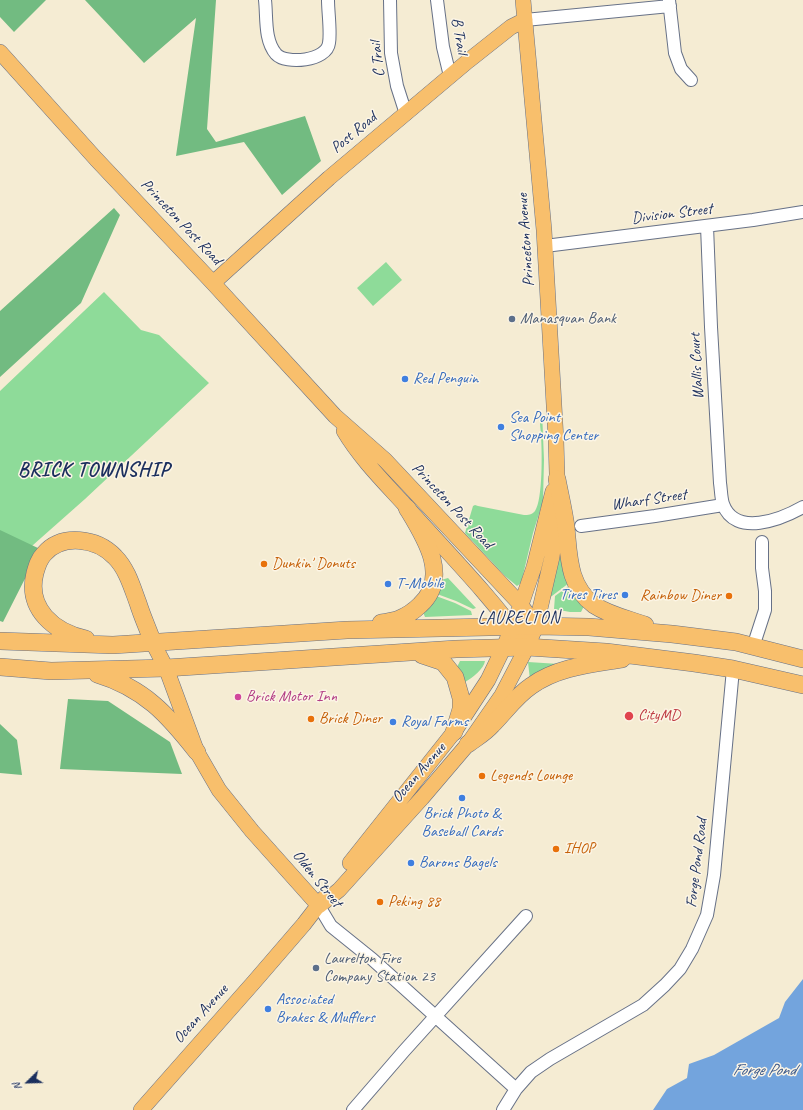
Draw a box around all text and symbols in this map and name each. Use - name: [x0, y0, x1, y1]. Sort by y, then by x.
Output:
- street label: B Trail: [447, 16, 471, 56]
- street label: C Trail: [367, 40, 389, 78]
- street label: Post Road: [327, 108, 381, 158]
- street label: Princeton Post Road: [136, 175, 226, 269]
- street label: Princeton Avenue: [513, 193, 539, 287]
- street label: Division Street: [631, 200, 713, 228]
- place label: Manasquan Bank: [520, 309, 616, 329]
- marker: Manasquan Bank: [507, 314, 517, 324]
- street label: Wallis Court: [686, 332, 708, 400]
- place label: Red Penguin: [413, 369, 478, 389]
- marker: Red Penguin: [400, 374, 410, 384]
- place label: Sea Point Shopping Center: [509, 408, 598, 446]
- marker: Sea Point Shopping Center: [496, 422, 506, 432]
- district label: BRICK TOWNSHIP: [18, 459, 170, 483]
- street label: Princeton Post Road: [407, 459, 497, 553]
- street label: Wharf Street: [610, 485, 688, 515]
- place label: Dunkin' Donuts: [272, 554, 355, 574]
- marker: Dunkin' Donuts: [259, 559, 269, 569]
- place label: T-Mobile: [396, 574, 444, 594]
- marker: T-Mobile: [383, 579, 393, 589]
- place label: Tires Tires: [560, 585, 617, 605]
- place label: Rainbow Diner: [640, 586, 721, 606]
- marker: Tires Tires: [620, 590, 630, 600]
- marker: Rainbow Diner: [724, 591, 734, 601]
- district label: LAURELTON: [478, 609, 560, 629]
- place label: Brick Motor Inn: [246, 687, 337, 707]
- marker: Brick Motor Inn: [233, 692, 243, 702]
- place label: CityMD: [638, 706, 680, 726]
- place label: Brick Diner: [319, 709, 382, 729]
- marker: CityMD: [623, 710, 635, 722]
- place label: Royal Farms: [401, 712, 468, 732]
- marker: Brick Diner: [306, 714, 316, 724]
- marker: Royal Farms: [388, 717, 398, 727]
- street label: Ocean Avenue: [388, 739, 450, 807]
- place label: Legends Lounge: [490, 766, 572, 786]
- marker: Legends Lounge: [477, 771, 487, 781]
- marker: Brick Photo & Baseball Cards: [457, 793, 467, 803]
- place label: Brick Photo & Baseball Cards: [422, 804, 502, 842]
- street label: Forge Pond Road: [682, 817, 712, 909]
- place label: IHOP: [564, 839, 595, 859]
- marker: IHOP: [551, 844, 561, 854]
- street label: Olden Street: [288, 846, 346, 912]
- place label: Barons Bagels: [419, 853, 497, 873]
- marker: Barons Bagels: [406, 858, 416, 868]
- place label: Peking 88: [388, 892, 440, 912]
- marker: Peking 88: [375, 897, 385, 907]
- place label: Laurelton Fire Company Station 23: [324, 949, 435, 987]
- marker: Laurelton Fire Company Station 23: [311, 963, 321, 973]
- street label: Ocean Avenue: [169, 980, 233, 1048]
- place label: Associated Brakes & Mufflers: [276, 990, 375, 1028]
- marker: Associated Brakes & Mufflers: [263, 1004, 273, 1014]
- water label: Forge Pond: [733, 1061, 795, 1081]
- north arrow: [8, 1062, 48, 1102]
- text: N: [9, 1081, 25, 1093]

